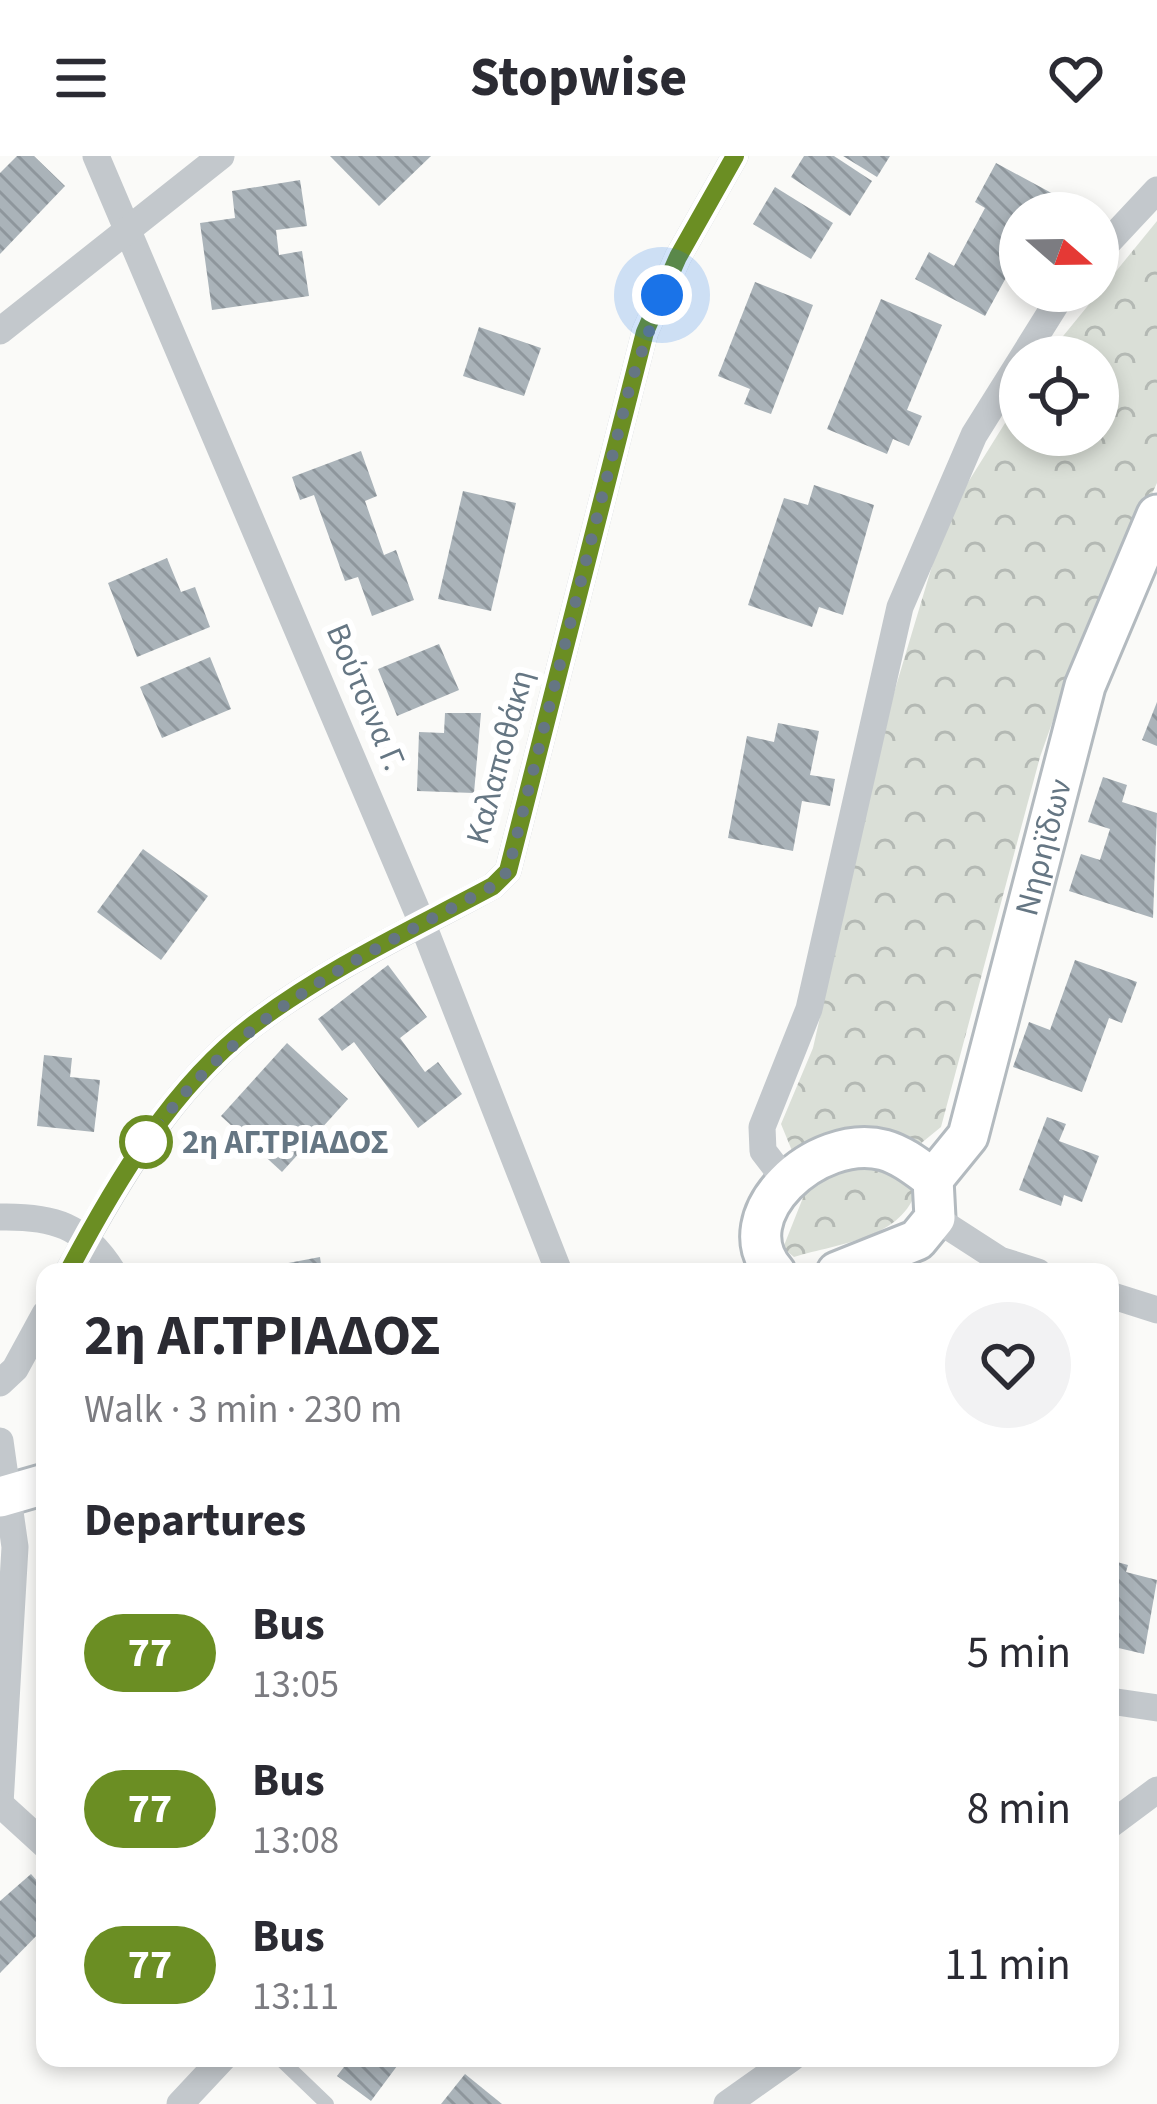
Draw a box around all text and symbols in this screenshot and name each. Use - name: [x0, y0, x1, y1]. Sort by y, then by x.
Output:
- text: Stopwise: [470, 40, 687, 117]
- icon: menu: [48, 45, 114, 111]
- icon: heart: [1043, 45, 1109, 111]
- north arrow: [999, 192, 1119, 312]
- map controls: [999, 192, 1119, 456]
- your location: [632, 265, 692, 325]
- button: locate: [999, 336, 1119, 456]
- street label: Βούτσινα Γ.: [314, 616, 418, 778]
- street label: Καλαποθάκη: [454, 665, 546, 849]
- street label: Νηρηϊδων: [1003, 774, 1083, 921]
- marker: 2η ΑΓ.ΤΡΙΑΔΟΣ: [121, 1117, 171, 1167]
- place label: 2η ΑΓ.ΤΡΙΑΔΟΣ: [182, 1119, 389, 1166]
- text: 2η ΑΓ.ΤΡΙΑΔΟΣ: [84, 1296, 441, 1377]
- button: heart: [945, 1302, 1071, 1428]
- text: Walk · 3 min · 230 m: [84, 1382, 402, 1438]
- text: Departures: [84, 1489, 306, 1553]
- text: Bus: [252, 1593, 325, 1657]
- text: 5 min: [967, 1621, 1071, 1685]
- text: 77: [128, 1623, 172, 1683]
- text: 13:05: [252, 1657, 339, 1713]
- text: Bus: [252, 1749, 325, 1813]
- text: 8 min: [967, 1777, 1071, 1841]
- text: 77: [128, 1779, 172, 1839]
- text: 13:08: [252, 1813, 339, 1869]
- text: Bus: [252, 1905, 325, 1969]
- text: 11 min: [944, 1933, 1071, 1997]
- text: 77: [128, 1935, 172, 1995]
- text: 13:11: [252, 1969, 339, 2025]

